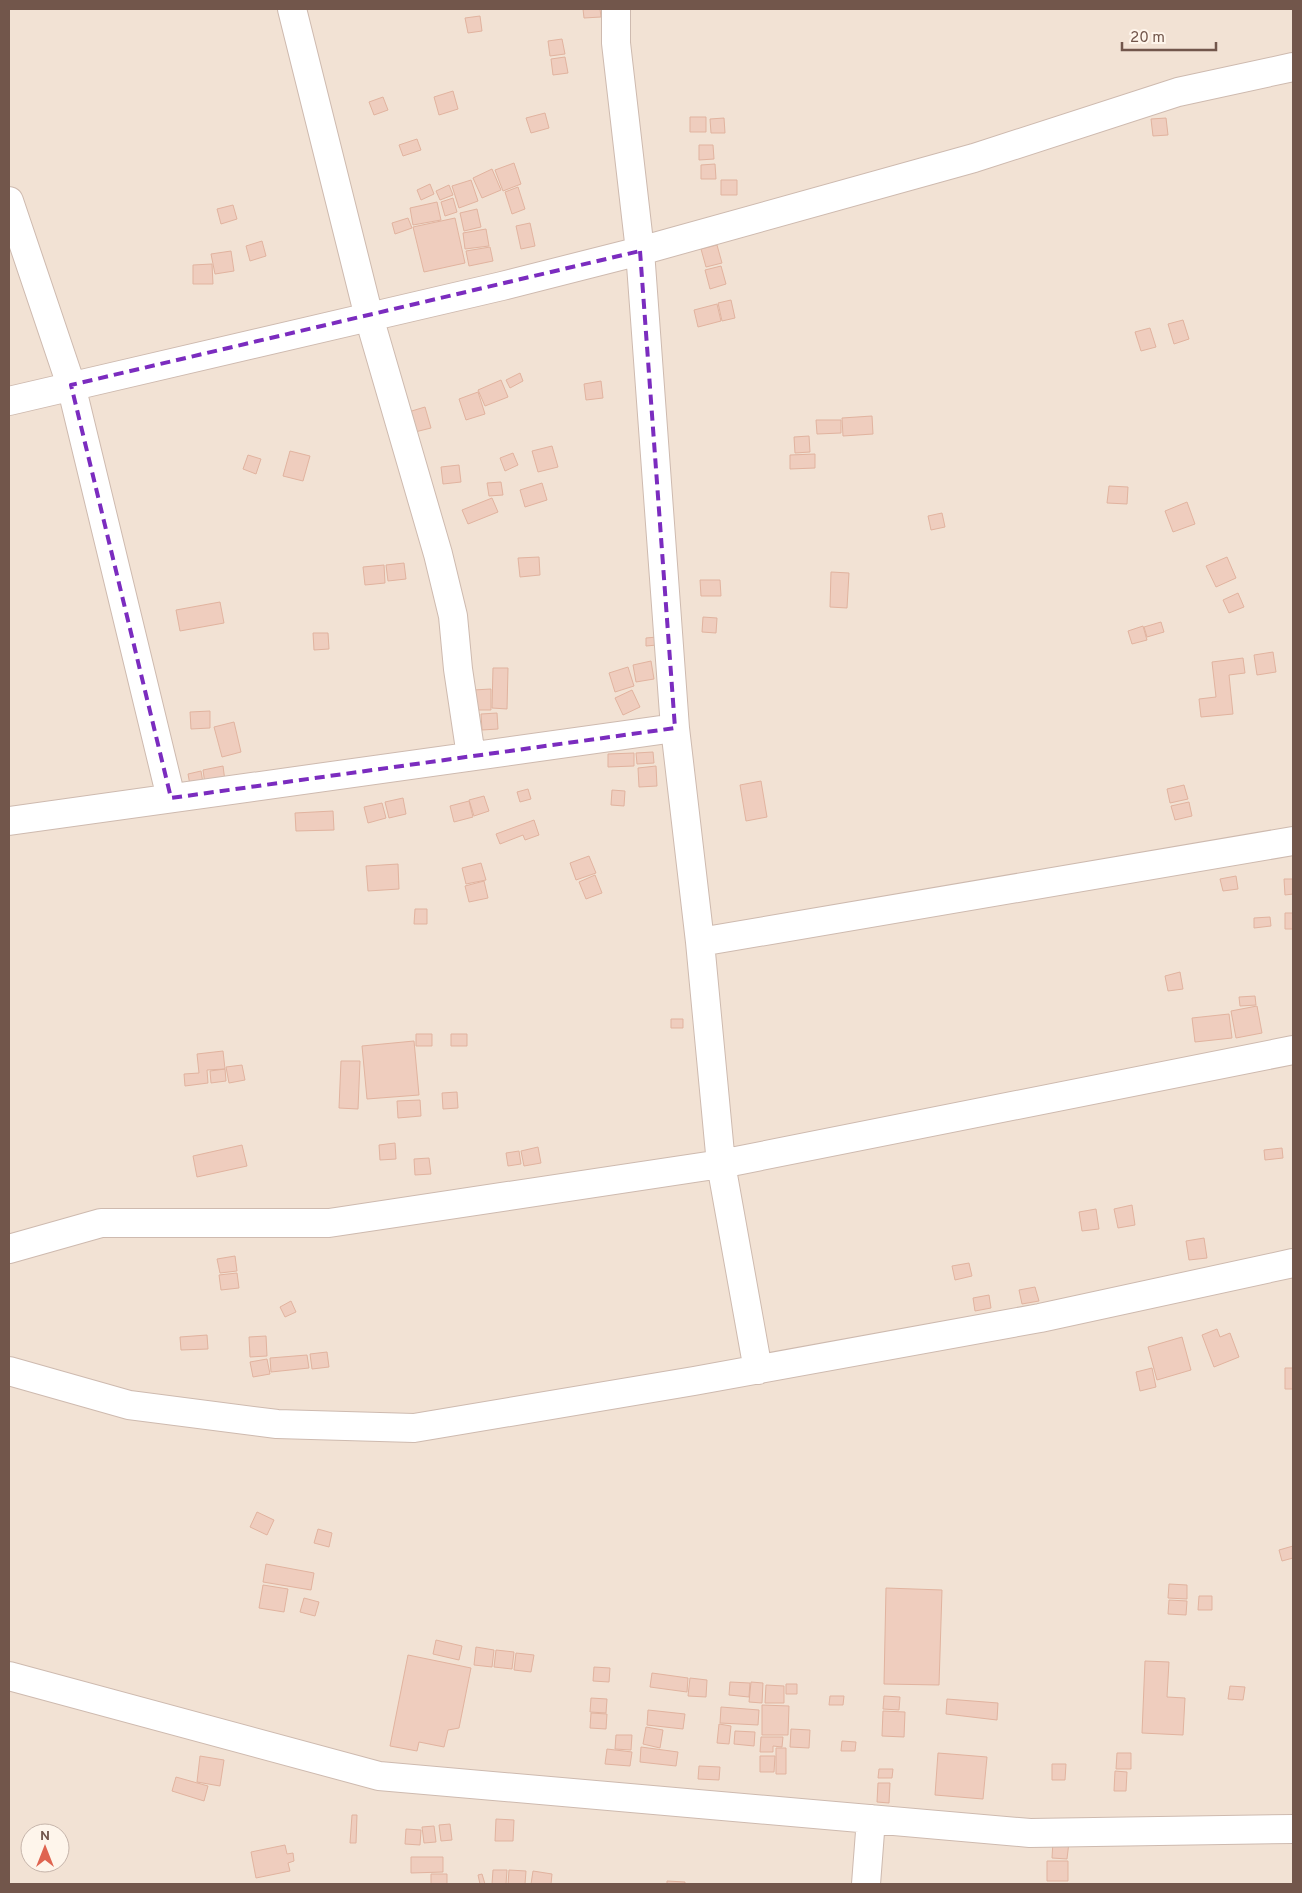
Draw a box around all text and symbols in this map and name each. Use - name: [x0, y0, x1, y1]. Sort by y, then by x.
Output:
- scale bar: [1122, 20, 1216, 52]
- text: 20 m: [1130, 29, 1165, 48]
- north arrow: [20, 1823, 70, 1873]
- text: N: [40, 1828, 50, 1845]

